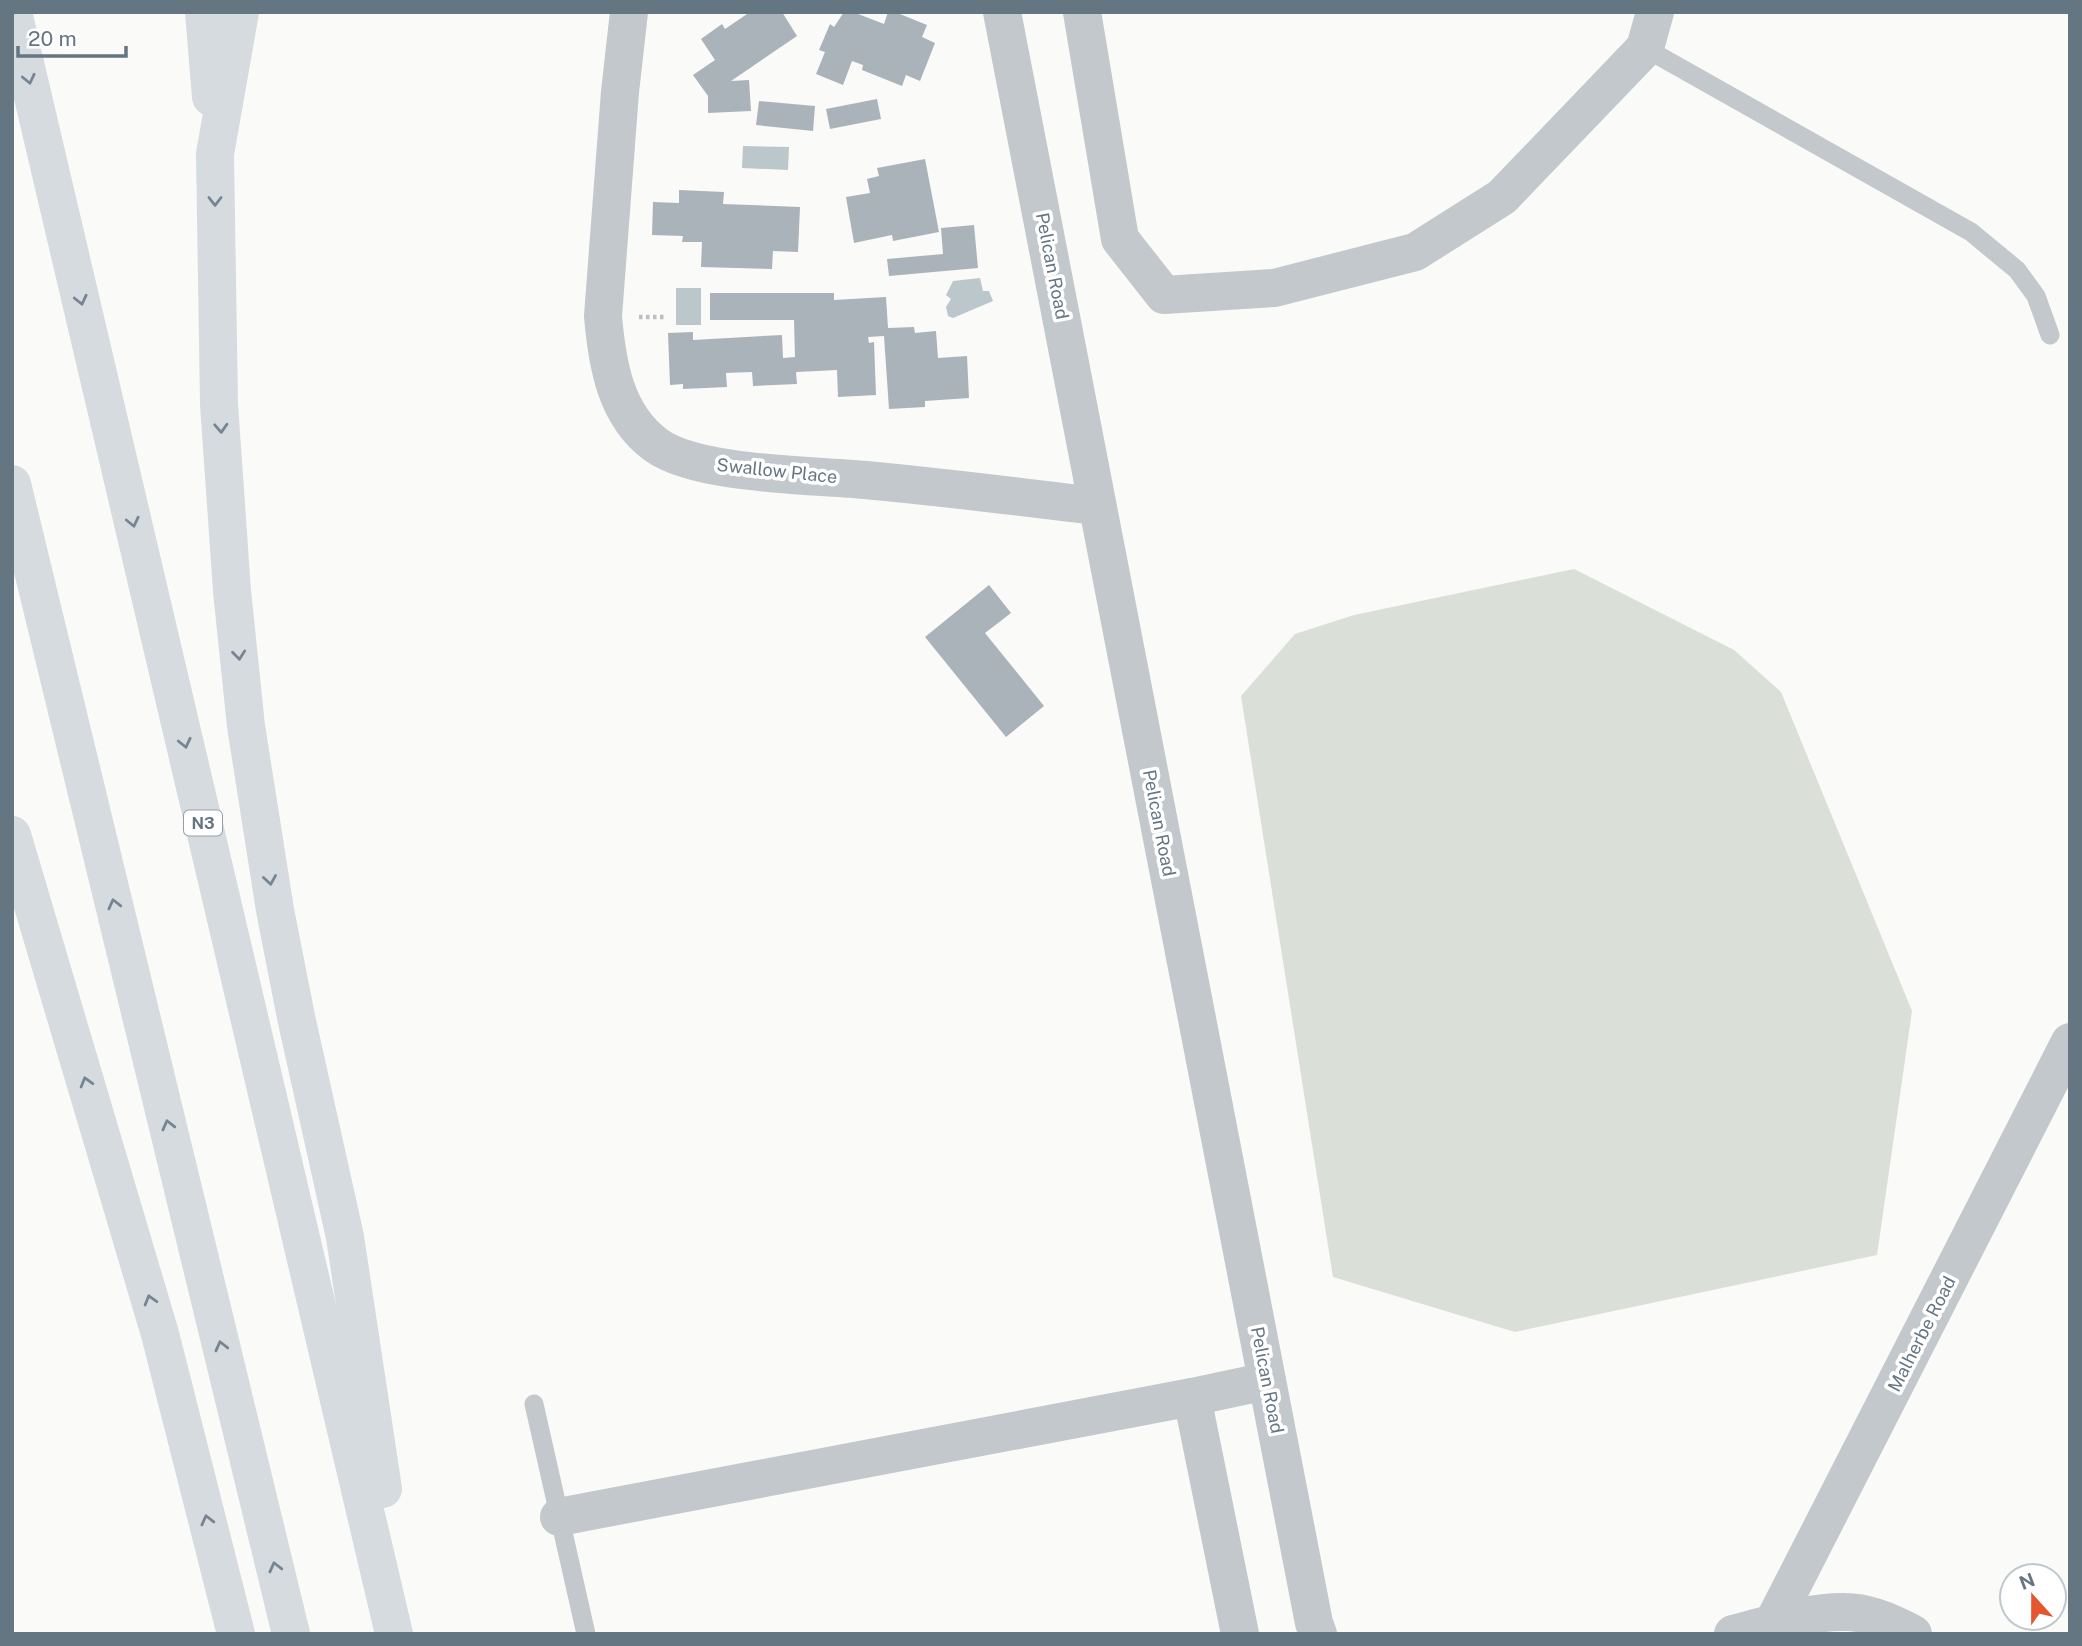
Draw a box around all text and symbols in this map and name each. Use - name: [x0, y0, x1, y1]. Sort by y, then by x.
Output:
- scale bar: [18, 14, 126, 58]
- text: 20 m: [28, 26, 77, 51]
- one-way arrow: [20, 73, 35, 85]
- one-way arrow: [207, 196, 223, 206]
- street label: Pelican Road: [1032, 211, 1073, 321]
- one-way arrow: [72, 294, 87, 306]
- one-way arrow: [213, 423, 228, 434]
- street label: Swallow Place: [716, 454, 838, 487]
- one-way arrow: [124, 516, 139, 528]
- one-way arrow: [231, 649, 246, 661]
- one-way arrow: [177, 737, 191, 749]
- street label: Pelican Road: [1139, 768, 1180, 878]
- road number: N3: [184, 810, 222, 836]
- one-way arrow: [262, 874, 277, 886]
- one-way arrow: [108, 898, 122, 910]
- one-way arrow: [79, 1076, 94, 1088]
- one-way arrow: [161, 1119, 176, 1131]
- street label: Malherbe Road: [1883, 1273, 1960, 1395]
- one-way arrow: [144, 1294, 158, 1306]
- street label: Pelican Road: [1247, 1325, 1288, 1435]
- one-way arrow: [215, 1340, 229, 1352]
- one-way arrow: [201, 1514, 215, 1526]
- one-way arrow: [269, 1562, 283, 1574]
- north arrow: [1998, 1562, 2068, 1632]
- text: N: [2016, 1568, 2038, 1594]

